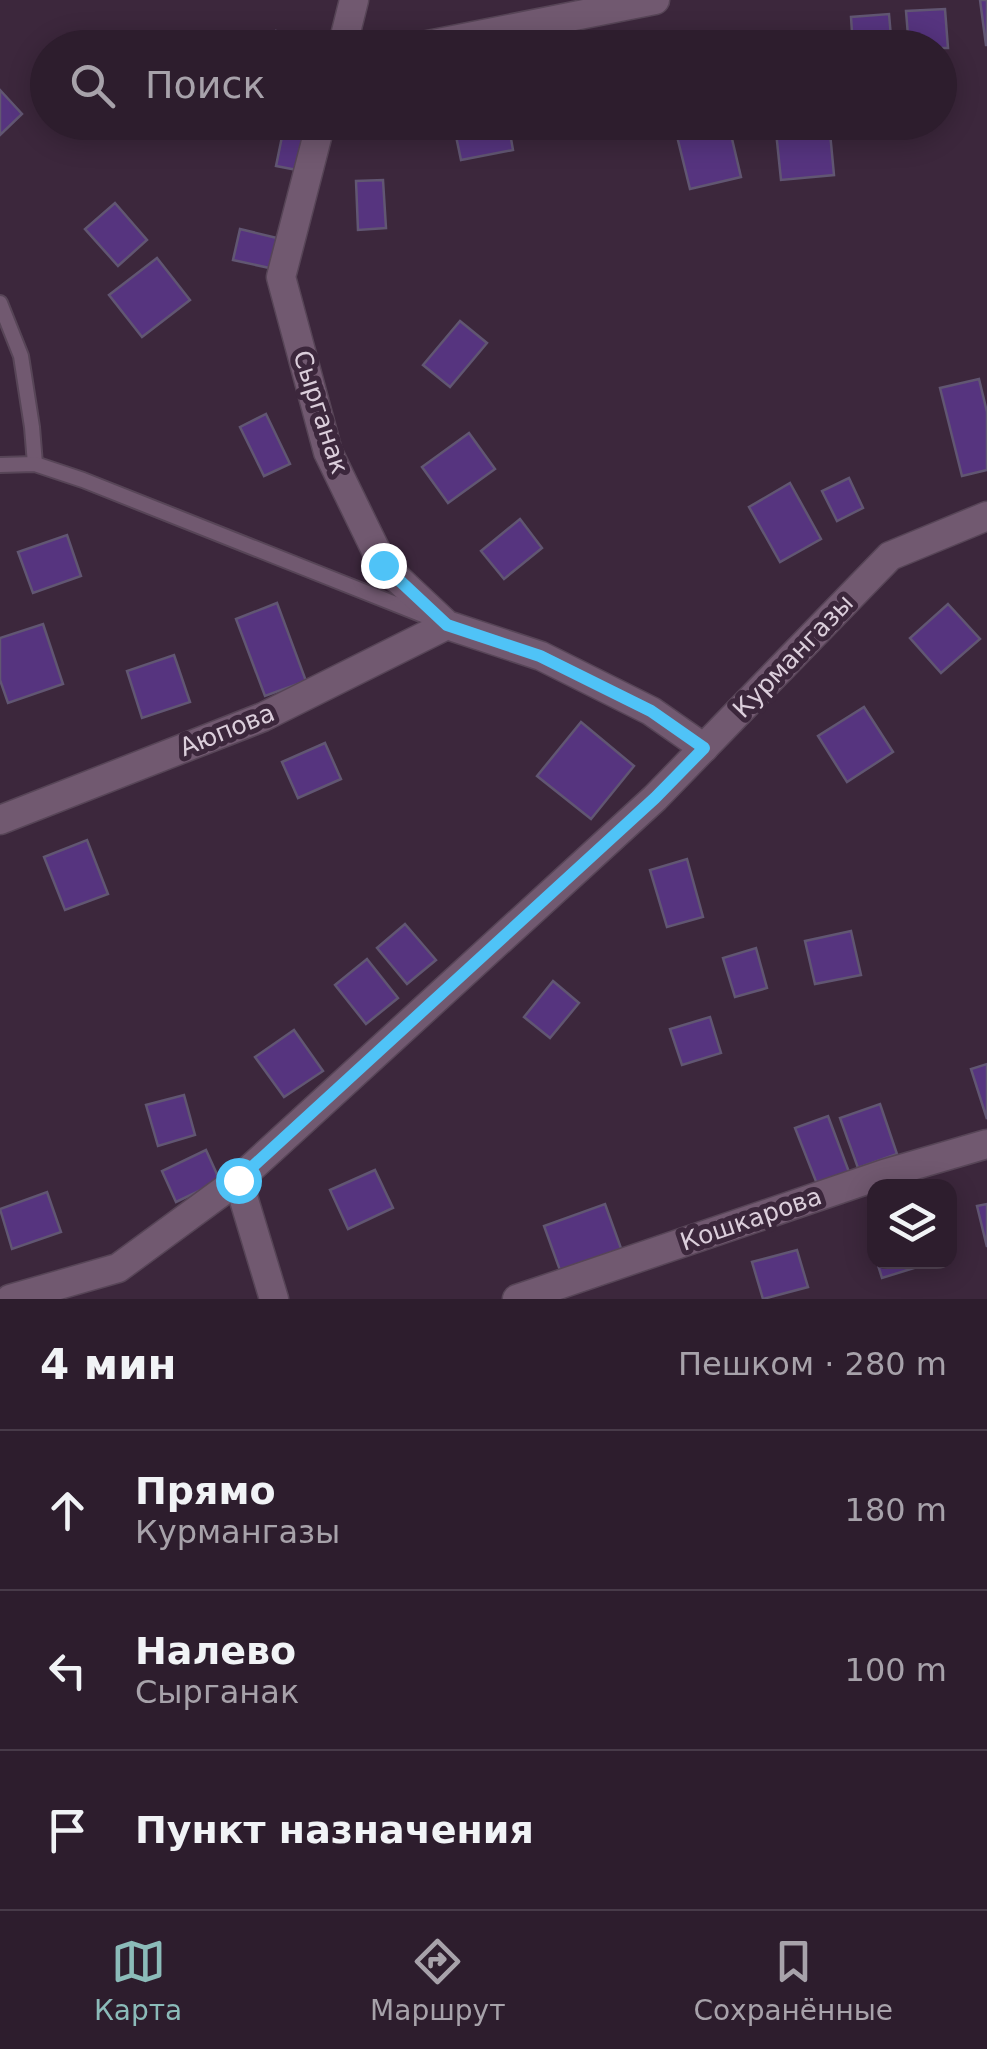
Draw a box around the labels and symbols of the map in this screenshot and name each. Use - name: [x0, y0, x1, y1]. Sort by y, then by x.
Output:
- street label: Сырганак: [287, 347, 355, 477]
- route end: [361, 543, 407, 589]
- street label: Курмангазы: [727, 588, 859, 724]
- street label: Аюпова: [175, 698, 279, 762]
- route start: [216, 1158, 262, 1204]
- street label: Кошкарова: [677, 1181, 825, 1257]

